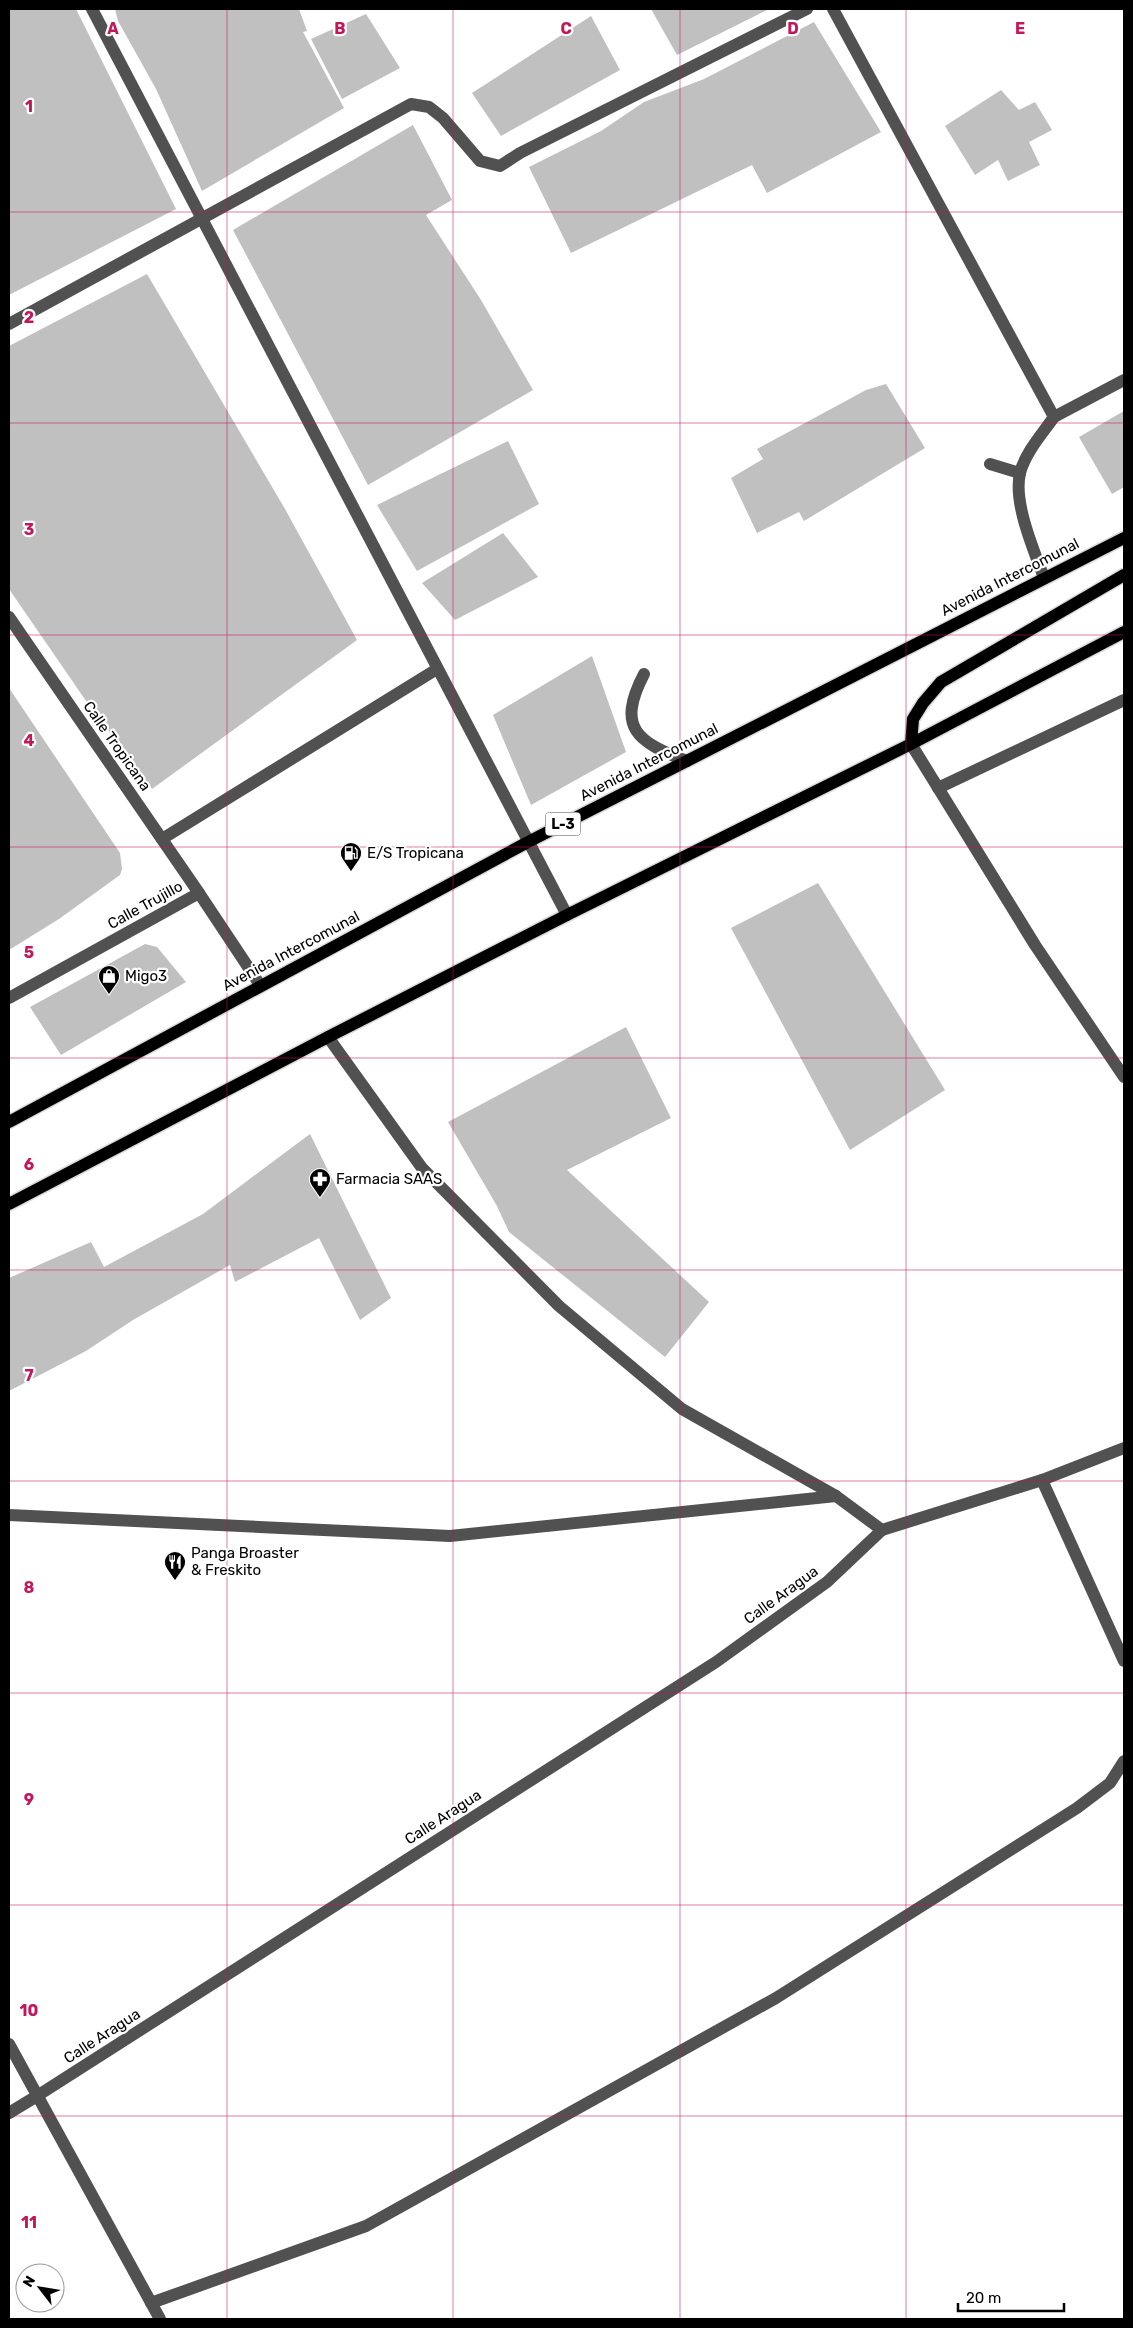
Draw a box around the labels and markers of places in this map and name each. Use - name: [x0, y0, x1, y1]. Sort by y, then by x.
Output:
- fuel station icon: E/S Tropicana: [339, 841, 363, 872]
- place label: E/S Tropicana: [367, 844, 464, 862]
- shop icon: Migo3: [97, 964, 121, 995]
- place label: Migo3: [125, 967, 167, 985]
- pharmacy icon: Farmacia SAAS: [308, 1167, 332, 1198]
- place label: Farmacia SAAS: [336, 1170, 442, 1188]
- place label: Panga Broaster & Freskito: [191, 1544, 299, 1579]
- restaurant icon: Panga Broaster & Freskito: [163, 1550, 187, 1581]

